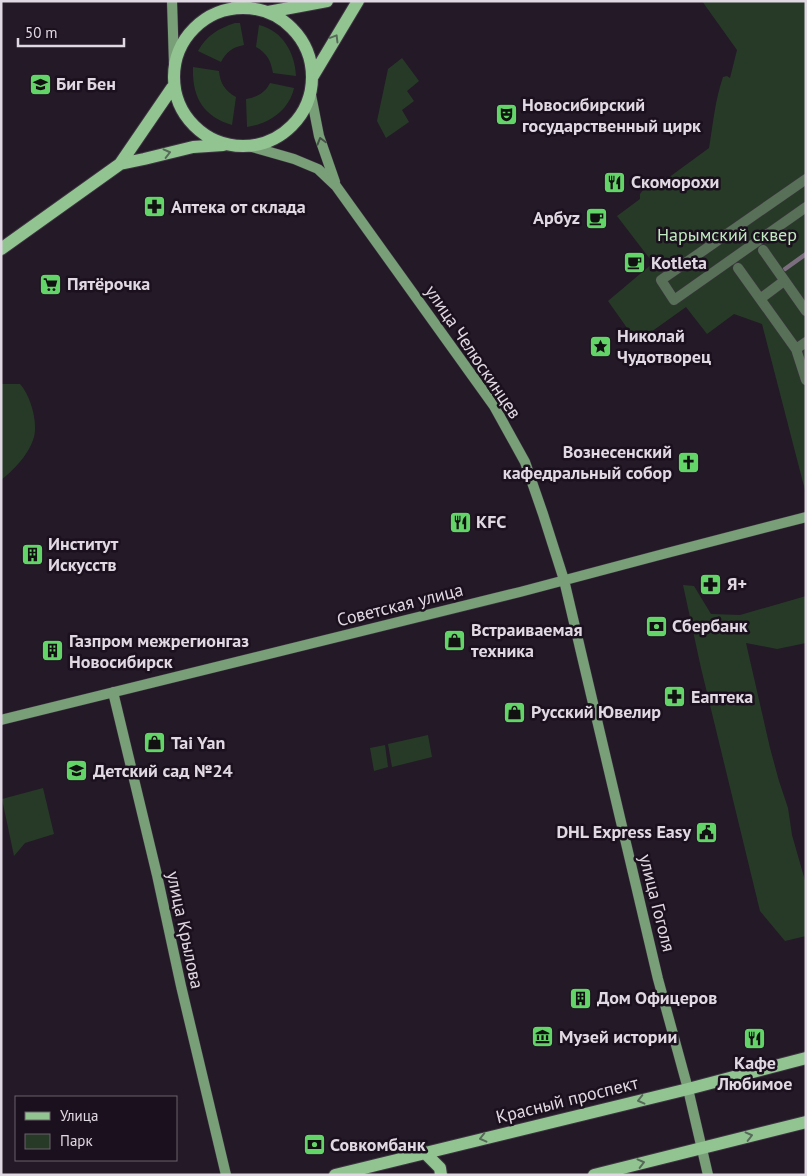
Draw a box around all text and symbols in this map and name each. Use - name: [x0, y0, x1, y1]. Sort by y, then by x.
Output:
- scale bar: [18, 15, 124, 47]
- text: 50 m: [25, 23, 58, 42]
- one-way arrow: [329, 35, 339, 44]
- school or university icon: Биг Бен: [28, 72, 52, 96]
- place label: Биг Бен: [56, 72, 116, 95]
- place label: Новосибирский государственный цирк: [522, 93, 701, 137]
- theatre icon: Новосибирский государственный цирк: [494, 103, 518, 127]
- one-way arrow: [317, 137, 327, 145]
- one-way arrow: [163, 148, 172, 159]
- restaurant icon: Скоморохи: [603, 170, 627, 194]
- place label: Скоморохи: [631, 170, 719, 193]
- pharmacy icon: Аптека от склада: [143, 195, 167, 219]
- place label: Аптека от склада: [171, 195, 306, 218]
- place label: Арбуz: [533, 206, 580, 229]
- cafe icon: Арбуz: [584, 206, 608, 230]
- park label: Нарымский сквер: [657, 223, 797, 246]
- cafe icon: Kotleta: [623, 251, 647, 275]
- place label: Kotleta: [651, 251, 707, 274]
- supermarket icon: Пятёрочка: [39, 272, 63, 296]
- place label: Пятёрочка: [67, 272, 150, 295]
- street label: улица Челюскинцев: [420, 280, 527, 423]
- place label: Николай Чудотворец: [617, 324, 711, 368]
- place icon: Николай Чудотворец: [589, 334, 613, 358]
- place label: Вознесенский кафедральный собор: [503, 440, 672, 484]
- church icon: Вознесенский кафедральный собор: [676, 450, 700, 474]
- restaurant icon: KFC: [448, 510, 472, 534]
- place label: KFC: [476, 510, 506, 533]
- place label: Институт Искусств: [48, 532, 119, 576]
- building icon: Институт Искусств: [20, 542, 44, 566]
- pharmacy icon: Я+: [699, 572, 723, 596]
- place label: Я+: [727, 572, 747, 595]
- street label: Советская улица: [334, 578, 465, 631]
- bank icon: Сбербанк: [644, 614, 668, 638]
- place label: Сбербанк: [672, 614, 748, 637]
- place label: Встраиваемая техника: [471, 618, 582, 662]
- shop icon: Встраиваемая техника: [443, 628, 467, 652]
- place label: Газпром межрегионгаз Новосибирск: [69, 629, 249, 673]
- building icon: Газпром межрегионгаз Новосибирск: [41, 639, 65, 663]
- pharmacy icon: Еаптека: [663, 685, 687, 709]
- place label: Еаптека: [691, 685, 753, 708]
- shop icon: Русский Ювелир: [503, 700, 527, 724]
- place label: Русский Ювелир: [531, 700, 661, 723]
- shop icon: Tai Yan: [143, 731, 167, 755]
- place label: Tai Yan: [171, 731, 225, 754]
- school or university icon: Детский сад №24: [65, 759, 89, 783]
- place label: Детский сад №24: [93, 759, 233, 782]
- place label: DHL Express Easy: [556, 820, 691, 843]
- public building icon: DHL Express Easy: [695, 820, 719, 844]
- street label: улица Гоголя: [634, 852, 681, 954]
- street label: улица Крылова: [162, 869, 209, 991]
- building icon: Дом Офицеров: [569, 986, 593, 1010]
- place label: Дом Офицеров: [597, 986, 717, 1009]
- museum icon: Музей истории: [531, 1025, 555, 1049]
- place label: Музей истории: [559, 1025, 677, 1048]
- restaurant icon: Кафе Любимое: [743, 1026, 767, 1050]
- place label: Кафе Любимое: [717, 1051, 792, 1095]
- street label: Красный проспект: [493, 1071, 641, 1128]
- one-way arrow: [636, 1094, 645, 1105]
- legend: [15, 1096, 178, 1161]
- text: Улица: [60, 1106, 98, 1125]
- text: Парк: [60, 1131, 93, 1150]
- one-way arrow: [744, 1131, 753, 1142]
- one-way arrow: [478, 1132, 487, 1143]
- bank icon: Совкомбанк: [302, 1133, 326, 1157]
- place label: Совкомбанк: [330, 1133, 426, 1156]
- one-way arrow: [637, 1158, 646, 1169]

